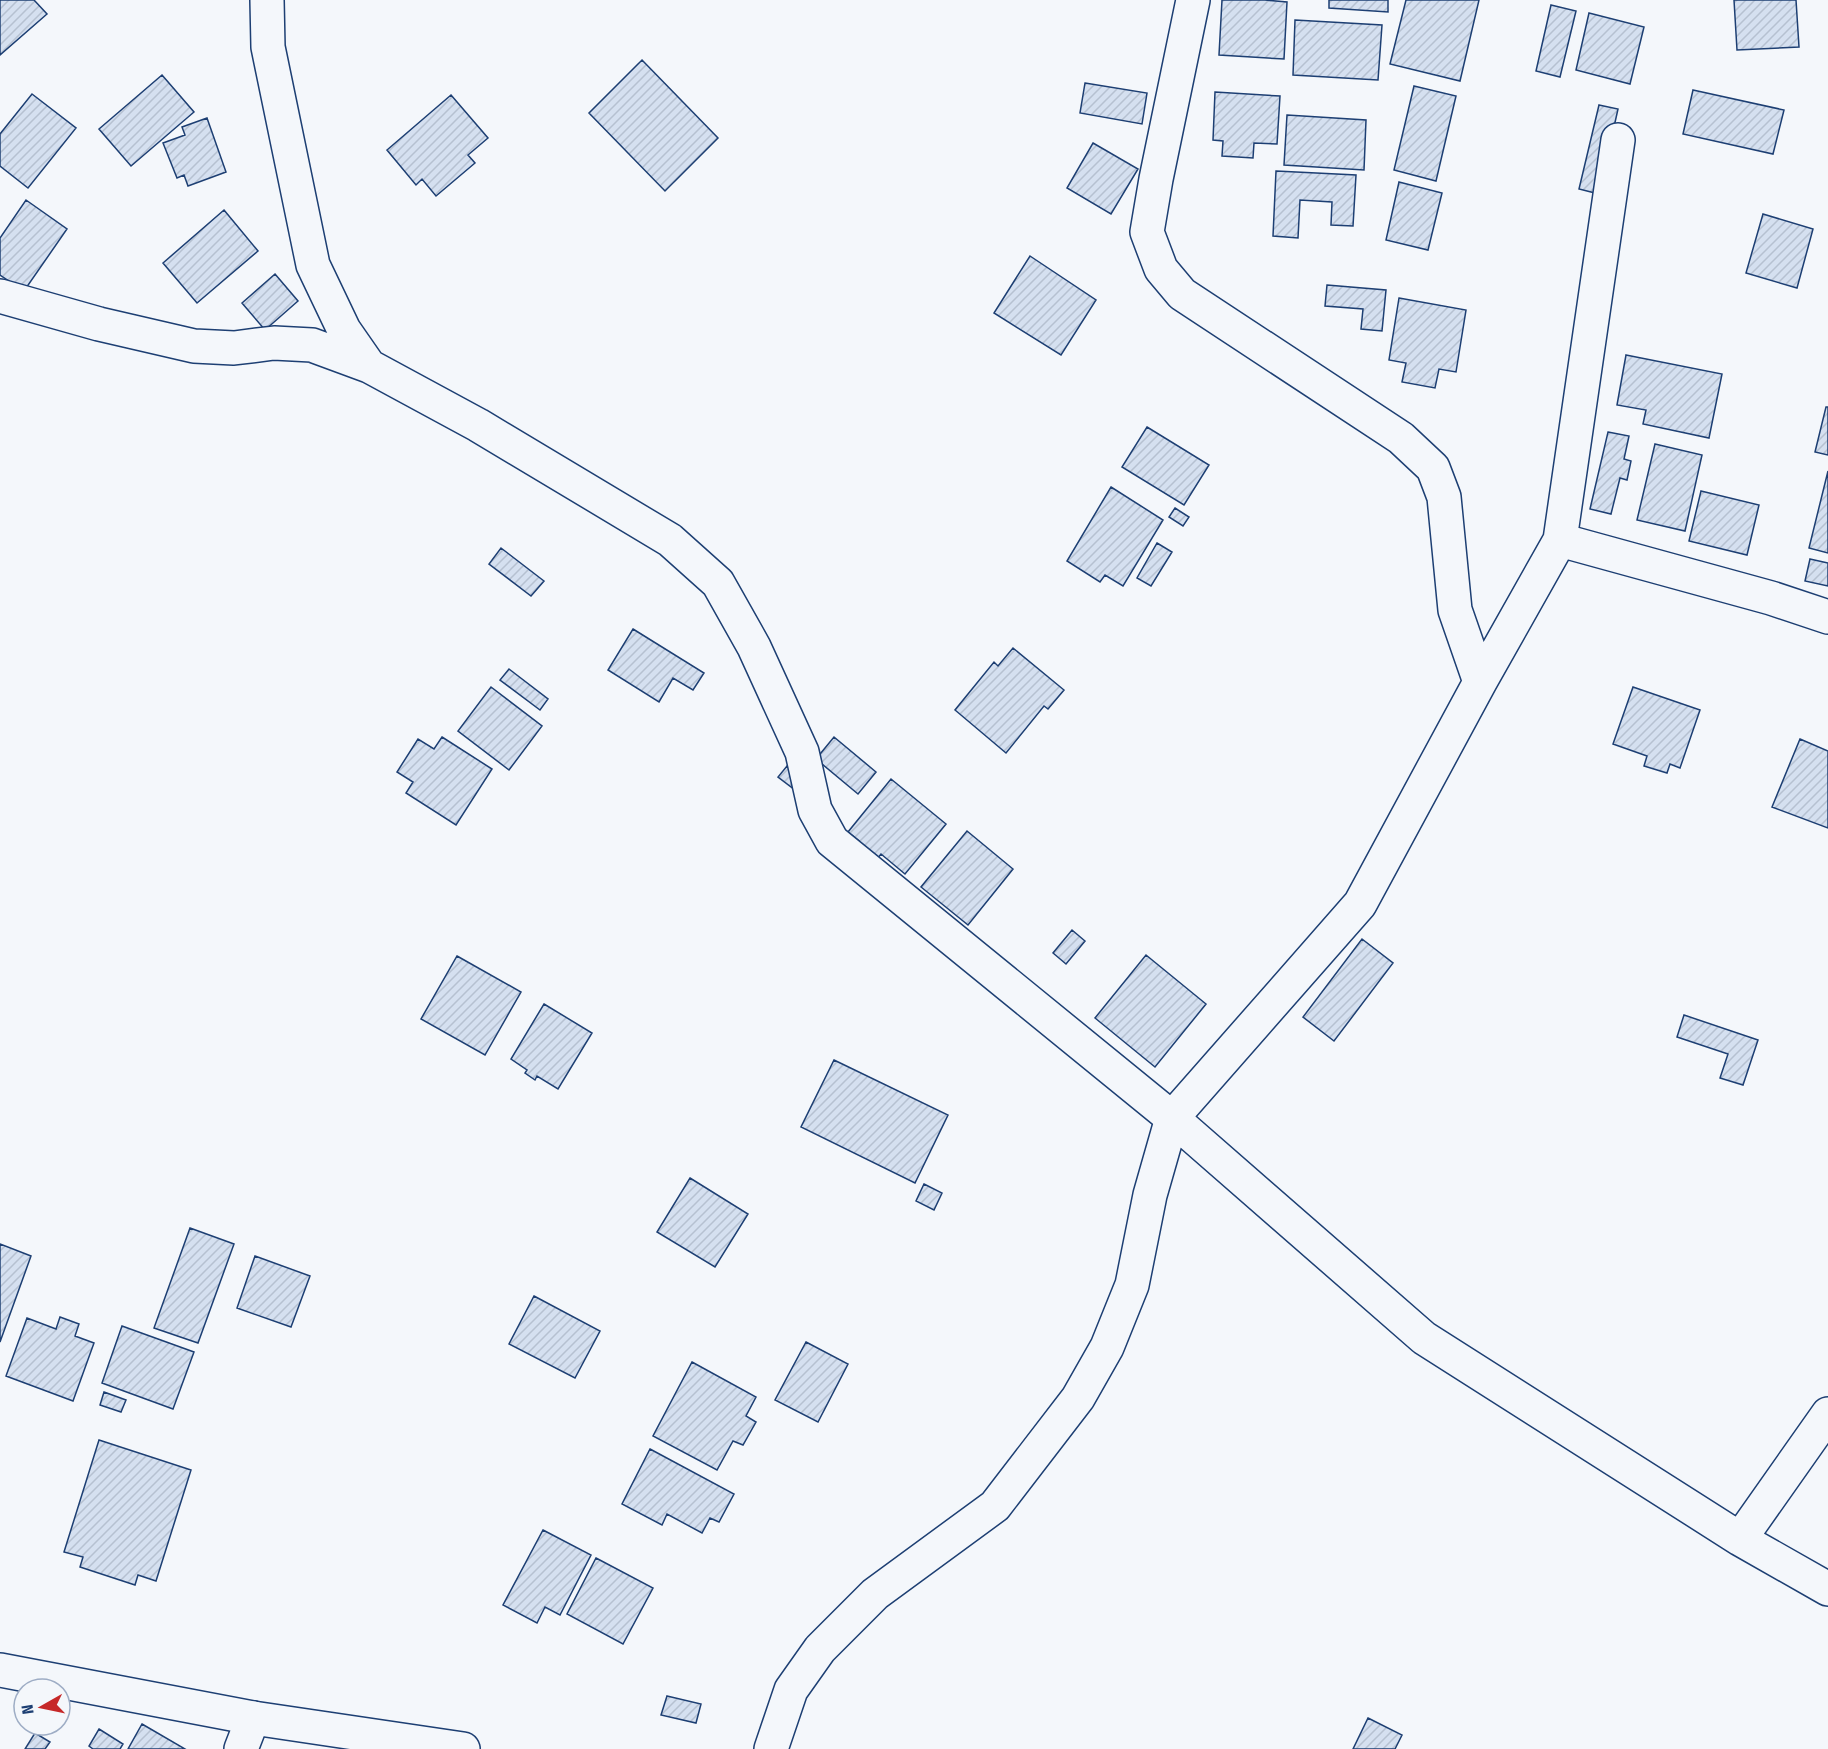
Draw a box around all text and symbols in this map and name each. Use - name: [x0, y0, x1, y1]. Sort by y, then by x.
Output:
- north arrow: [12, 1677, 72, 1737]
- text: N: [18, 1703, 38, 1715]

